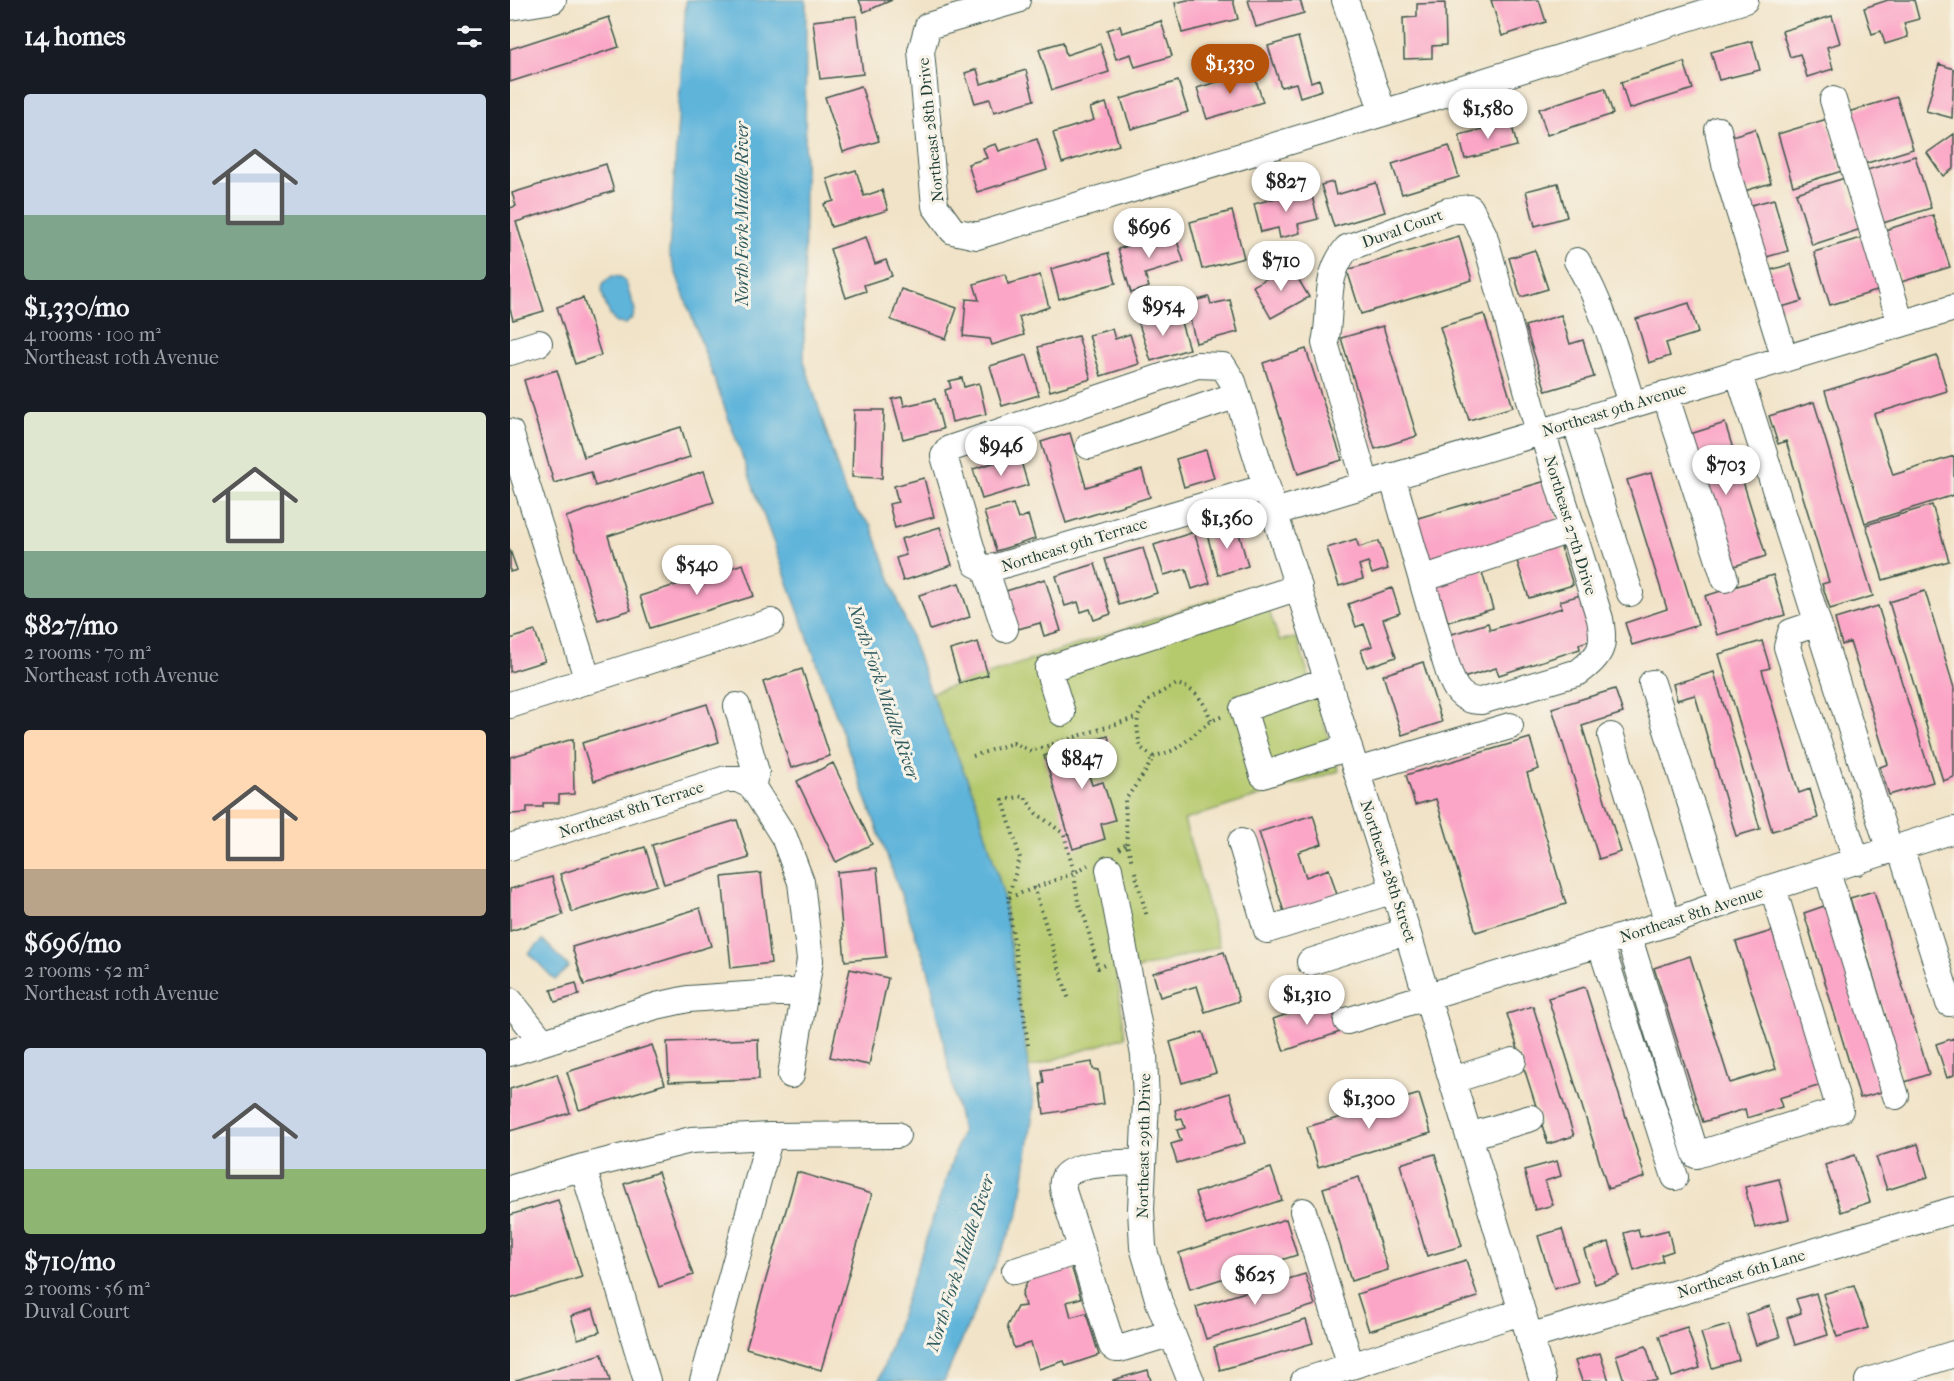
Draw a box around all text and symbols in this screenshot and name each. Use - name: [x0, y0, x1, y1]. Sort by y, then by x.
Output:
- icon: filters: [453, 20, 486, 53]
- text: 14 homes: [24, 21, 126, 52]
- pin: $1,330: [1181, 44, 1279, 95]
- text: $1,330: [1205, 52, 1255, 75]
- street label: Northeast 28th Drive: [913, 57, 948, 203]
- pin: $1,580: [1439, 89, 1537, 140]
- text: $1,580: [1462, 97, 1514, 120]
- water label: North Fork Middle River: [732, 120, 753, 307]
- icon: home: [201, 133, 309, 241]
- pin: $827: [1250, 162, 1322, 213]
- text: $827: [1266, 170, 1307, 193]
- street label: Duval Court: [1359, 205, 1445, 252]
- pin: $696: [1113, 208, 1185, 259]
- text: $696: [1127, 216, 1171, 239]
- pin: $710: [1245, 241, 1317, 292]
- text: $710: [1262, 249, 1300, 272]
- pin: $954: [1127, 286, 1199, 337]
- text: $1,330/mo: [24, 292, 130, 323]
- text: $954: [1142, 294, 1184, 317]
- text: 4 rooms · 100 m²: [24, 323, 161, 346]
- text: Northeast 10th Avenue: [24, 346, 219, 369]
- street label: Northeast 9th Avenue: [1540, 378, 1689, 440]
- pin: $946: [965, 426, 1037, 477]
- text: $946: [979, 434, 1023, 457]
- pin: $703: [1690, 445, 1762, 496]
- icon: home: [201, 451, 309, 559]
- street label: Northeast 27th Drive: [1540, 453, 1601, 597]
- text: $703: [1706, 453, 1746, 476]
- pin: $1,360: [1178, 499, 1276, 550]
- text: $1,360: [1201, 507, 1253, 530]
- street label: Northeast 9th Terrace: [999, 513, 1149, 576]
- pin: $540: [661, 545, 733, 596]
- text: $540: [676, 553, 718, 576]
- water label: North Fork Middle River: [843, 601, 924, 785]
- text: $827/mo: [24, 610, 118, 641]
- text: 2 rooms · 70 m²: [24, 641, 151, 664]
- text: Northeast 10th Avenue: [24, 664, 219, 687]
- pin: $847: [1046, 739, 1118, 790]
- text: $847: [1061, 747, 1103, 770]
- icon: home: [201, 769, 309, 877]
- street label: Northeast 8th Terrace: [556, 777, 706, 842]
- street label: Northeast 28th Street: [1357, 798, 1421, 945]
- street label: Northeast 8th Avenue: [1617, 882, 1765, 947]
- text: $696/mo: [24, 928, 121, 959]
- text: 2 rooms · 52 m²: [24, 959, 149, 982]
- pin: $1,310: [1258, 975, 1356, 1026]
- text: Northeast 10th Avenue: [24, 982, 219, 1005]
- text: $1,310: [1283, 983, 1331, 1006]
- street label: Northeast 29th Drive: [1133, 1073, 1154, 1219]
- pin: $1,300: [1320, 1079, 1418, 1130]
- icon: home: [201, 1087, 309, 1195]
- text: $1,300: [1343, 1087, 1395, 1110]
- water label: North Fork Middle River: [922, 1170, 1000, 1355]
- street label: Northeast 6th Lane: [1675, 1245, 1807, 1302]
- text: $710/mo: [24, 1246, 115, 1277]
- pin: $625: [1219, 1255, 1291, 1306]
- text: $625: [1235, 1263, 1275, 1286]
- text: 2 rooms · 56 m²: [24, 1277, 150, 1300]
- text: Duval Court: [24, 1300, 130, 1323]

